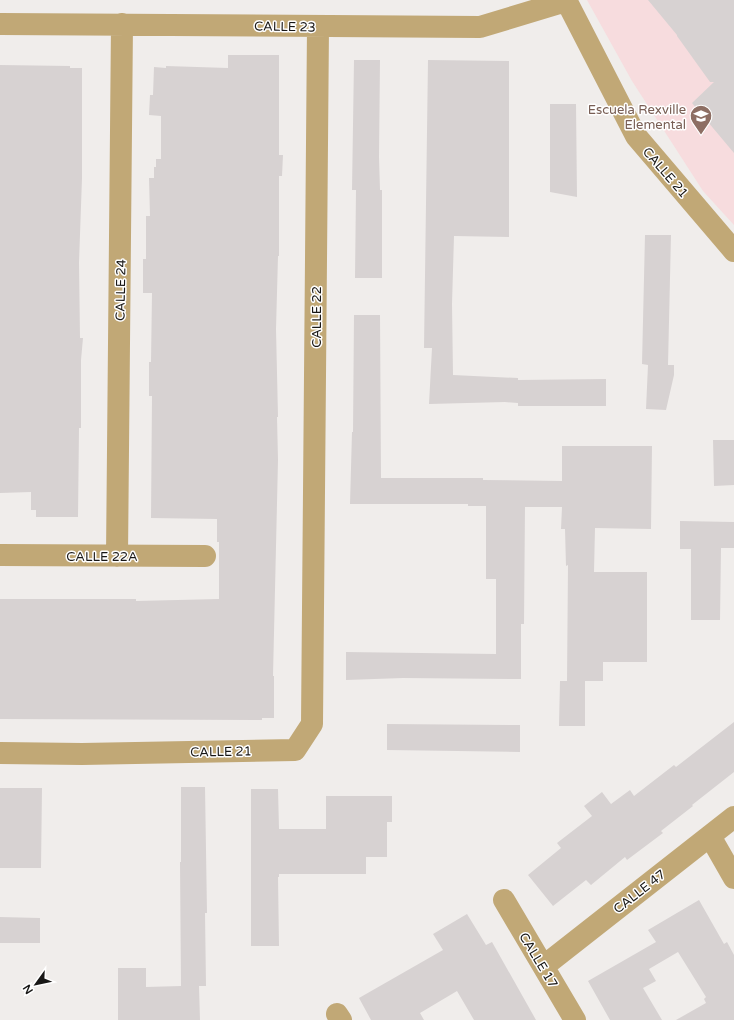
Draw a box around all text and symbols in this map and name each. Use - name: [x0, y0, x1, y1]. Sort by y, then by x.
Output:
- street label: CALLE 23: [254, 18, 316, 36]
- place label: Escuela Rexville Elemental: [588, 102, 686, 133]
- school or university icon: Escuela Rexville Elemental: [688, 103, 714, 136]
- street label: CALLE 21: [639, 144, 692, 201]
- street label: CALLE 24: [112, 259, 130, 321]
- street label: CALLE 22: [309, 286, 325, 348]
- street label: CALLE 22A: [66, 549, 138, 565]
- street label: CALLE 21: [190, 743, 252, 761]
- street label: CALLE 47: [610, 866, 669, 917]
- street label: CALLE 17: [515, 930, 561, 991]
- north arrow: [16, 964, 56, 1004]
- text: N: [20, 982, 36, 996]

